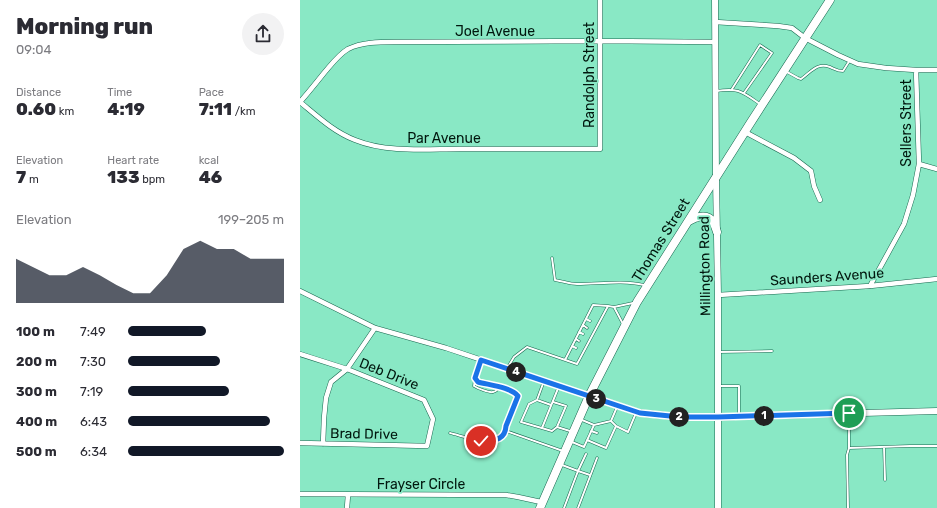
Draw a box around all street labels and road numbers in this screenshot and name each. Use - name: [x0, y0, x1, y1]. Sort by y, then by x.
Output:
- street label: Randolph Street: [581, 22, 598, 128]
- street label: Joel Avenue: [455, 23, 535, 40]
- street label: Sellers Street: [898, 79, 915, 167]
- street label: Par Avenue: [407, 130, 481, 147]
- street label: Thomas Street: [628, 195, 694, 285]
- street label: Millington Road: [696, 216, 714, 316]
- street label: Saunders Avenue: [770, 265, 885, 289]
- street label: Deb Drive: [357, 354, 422, 394]
- street label: Brad Drive: [330, 425, 398, 443]
- street label: Frayser Circle: [377, 476, 465, 493]

